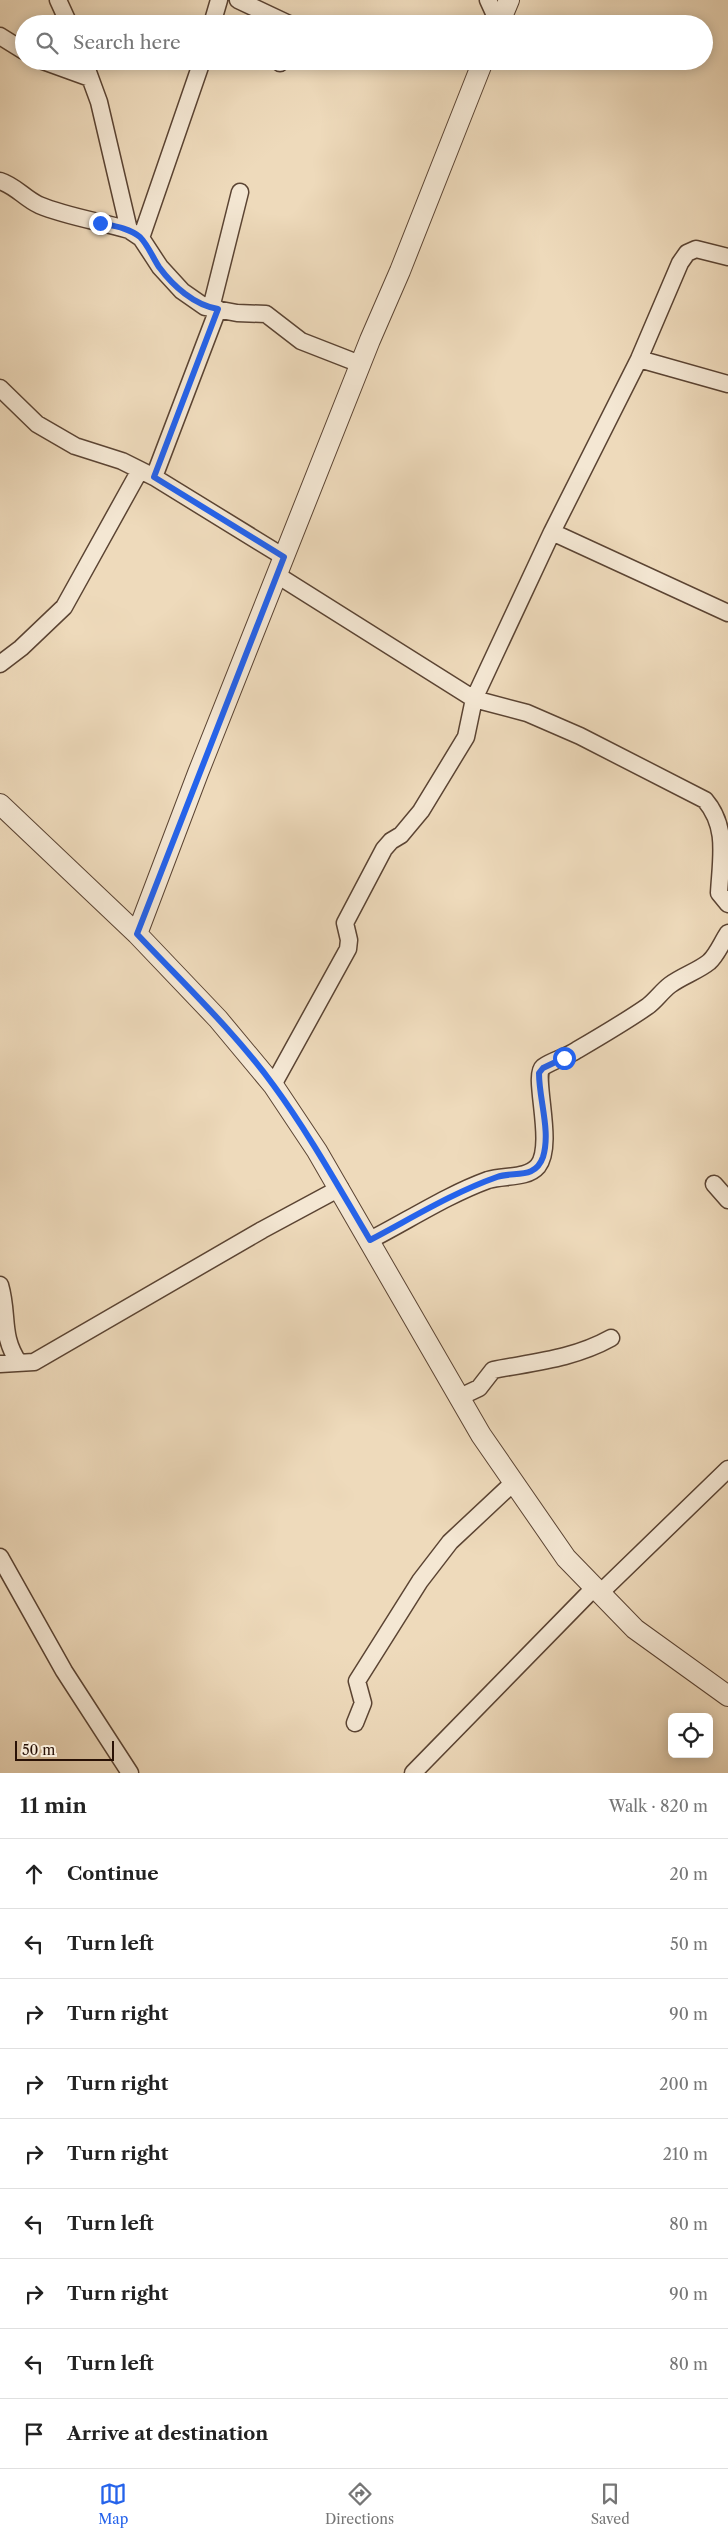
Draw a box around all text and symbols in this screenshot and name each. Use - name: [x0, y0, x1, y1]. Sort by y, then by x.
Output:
- search box: [15, 15, 713, 70]
- icon: search: [33, 29, 61, 57]
- text: Search here: [73, 31, 181, 54]
- route end: [89, 212, 112, 235]
- route start: [553, 1047, 576, 1070]
- map controls: [668, 1713, 713, 1758]
- button: locate: [668, 1713, 713, 1758]
- scale bar: [15, 1738, 114, 1761]
- text: 50 m: [22, 1741, 55, 1759]
- text: 11 min: [20, 1793, 87, 1818]
- text: Walk · 820 m: [609, 1796, 708, 1816]
- icon: ahead: [20, 1860, 48, 1888]
- text: Continue: [67, 1862, 159, 1885]
- text: 20 m: [669, 1864, 708, 1884]
- icon: left: [20, 1930, 48, 1958]
- text: Turn left: [67, 1932, 154, 1955]
- text: 50 m: [670, 1934, 708, 1954]
- icon: right: [20, 2000, 48, 2028]
- text: Turn right: [67, 2002, 168, 2025]
- text: 90 m: [669, 2004, 708, 2024]
- icon: right: [20, 2070, 48, 2098]
- text: Turn right: [67, 2072, 168, 2095]
- text: 200 m: [659, 2074, 708, 2094]
- icon: right: [20, 2140, 48, 2168]
- text: Turn right: [67, 2142, 168, 2165]
- text: 210 m: [663, 2144, 708, 2164]
- icon: left: [20, 2210, 48, 2238]
- text: Turn left: [67, 2212, 154, 2235]
- text: 80 m: [669, 2214, 708, 2234]
- icon: right: [20, 2280, 48, 2308]
- text: Turn right: [67, 2282, 168, 2305]
- text: 90 m: [669, 2284, 708, 2304]
- icon: left: [20, 2350, 48, 2378]
- text: Turn left: [67, 2352, 154, 2375]
- text: 80 m: [669, 2354, 708, 2374]
- icon: arrive: [20, 2420, 48, 2448]
- text: Arrive at destination: [67, 2422, 268, 2445]
- tab: Map: [98, 2480, 128, 2528]
- tab: Directions: [325, 2480, 394, 2528]
- tab: Saved: [591, 2480, 630, 2528]

